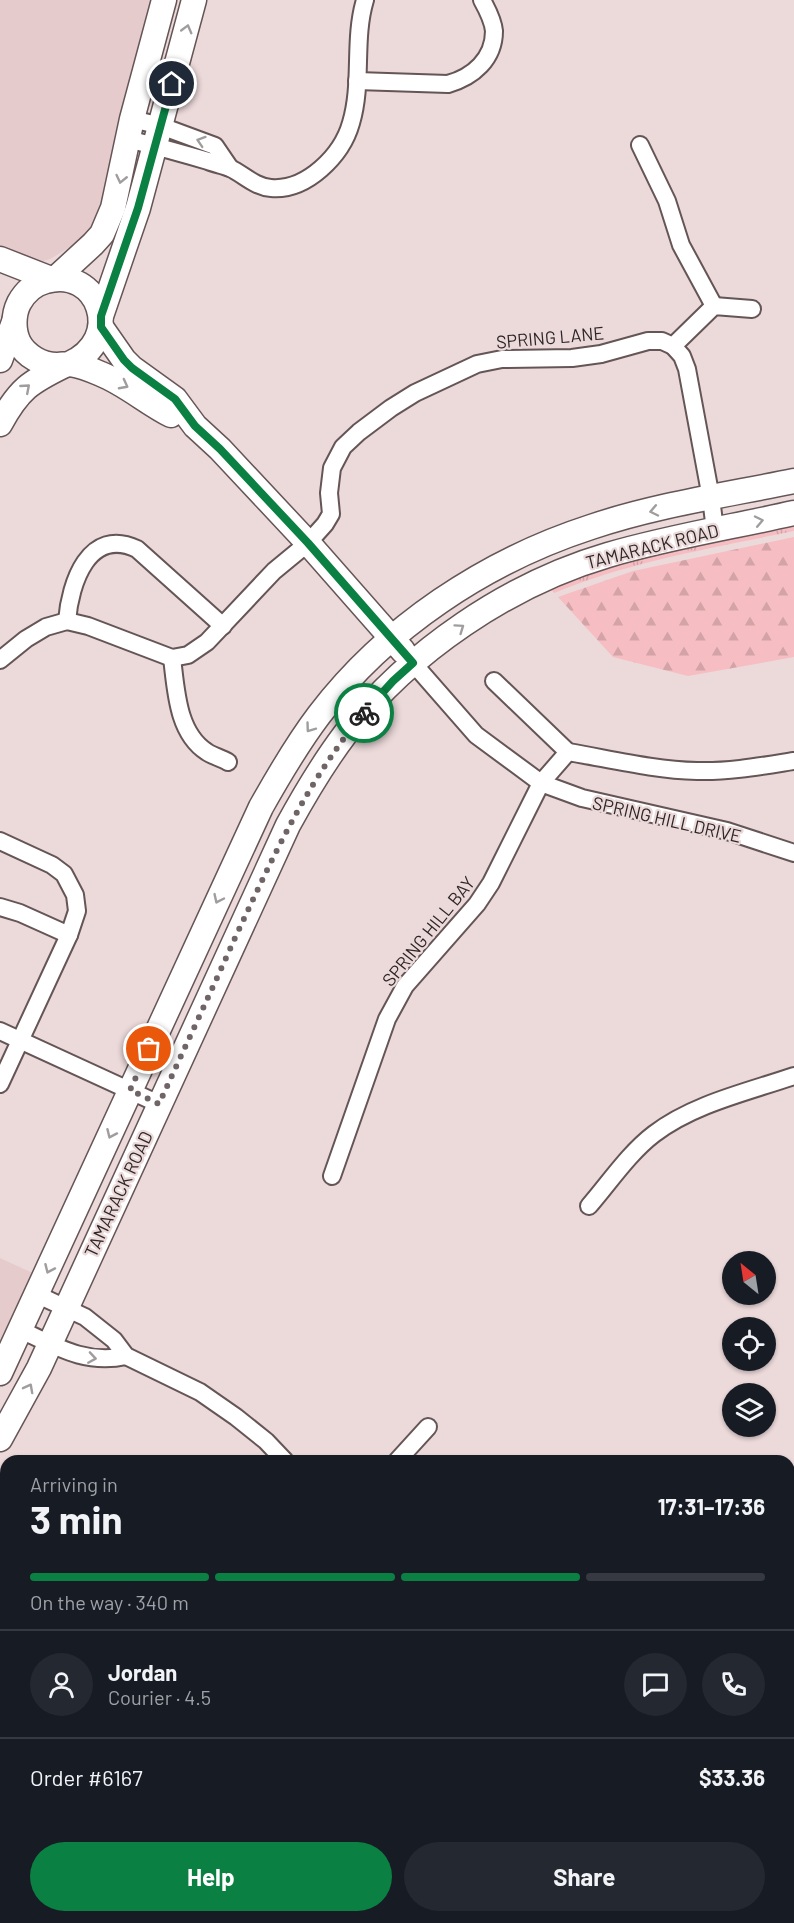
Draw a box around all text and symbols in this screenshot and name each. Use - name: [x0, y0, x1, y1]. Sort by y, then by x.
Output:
- one-way arrow: [179, 24, 192, 34]
- pin: [146, 58, 197, 109]
- icon: home: [155, 67, 188, 100]
- one-way arrow: [196, 136, 207, 148]
- one-way arrow: [115, 174, 128, 184]
- street label: SPRING LANE: [495, 321, 605, 353]
- one-way arrow: [117, 378, 128, 389]
- one-way arrow: [19, 384, 30, 395]
- one-way arrow: [649, 503, 659, 516]
- one-way arrow: [754, 515, 764, 528]
- street label: TAMARACK ROAD: [583, 519, 721, 573]
- one-way arrow: [454, 624, 465, 635]
- courier: [334, 683, 394, 743]
- icon: bike: [348, 697, 381, 730]
- one-way arrow: [306, 721, 317, 732]
- street label: SPRING HILL DRIVE: [590, 791, 744, 847]
- street label: SPRING HILL BAY: [377, 872, 479, 990]
- one-way arrow: [213, 893, 225, 904]
- pin: [123, 1023, 174, 1074]
- icon: bag: [132, 1032, 165, 1065]
- one-way arrow: [106, 1127, 118, 1138]
- street label: TAMARACK ROAD: [79, 1128, 157, 1260]
- north arrow: [722, 1251, 776, 1305]
- map controls: [722, 1251, 776, 1437]
- one-way arrow: [45, 1262, 57, 1273]
- button: locate: [722, 1317, 776, 1371]
- one-way arrow: [87, 1351, 97, 1363]
- one-way arrow: [21, 1383, 33, 1394]
- button: layers: [722, 1383, 776, 1437]
- text: Arriving in: [30, 1472, 118, 1496]
- text: 17:31–17:36: [658, 1493, 765, 1519]
- text: 3 min: [30, 1495, 123, 1542]
- text: On the way · 340 m: [30, 1590, 189, 1614]
- button: person: [30, 1653, 93, 1716]
- button: chat: [624, 1653, 687, 1716]
- button: phone: [702, 1653, 765, 1716]
- text: Jordan: [108, 1659, 177, 1685]
- text: Courier · 4.5: [108, 1685, 211, 1709]
- text: Order #6167: [30, 1764, 143, 1790]
- text: $33.36: [699, 1764, 765, 1790]
- button: Help: [30, 1842, 392, 1911]
- button: Share: [404, 1842, 765, 1911]

